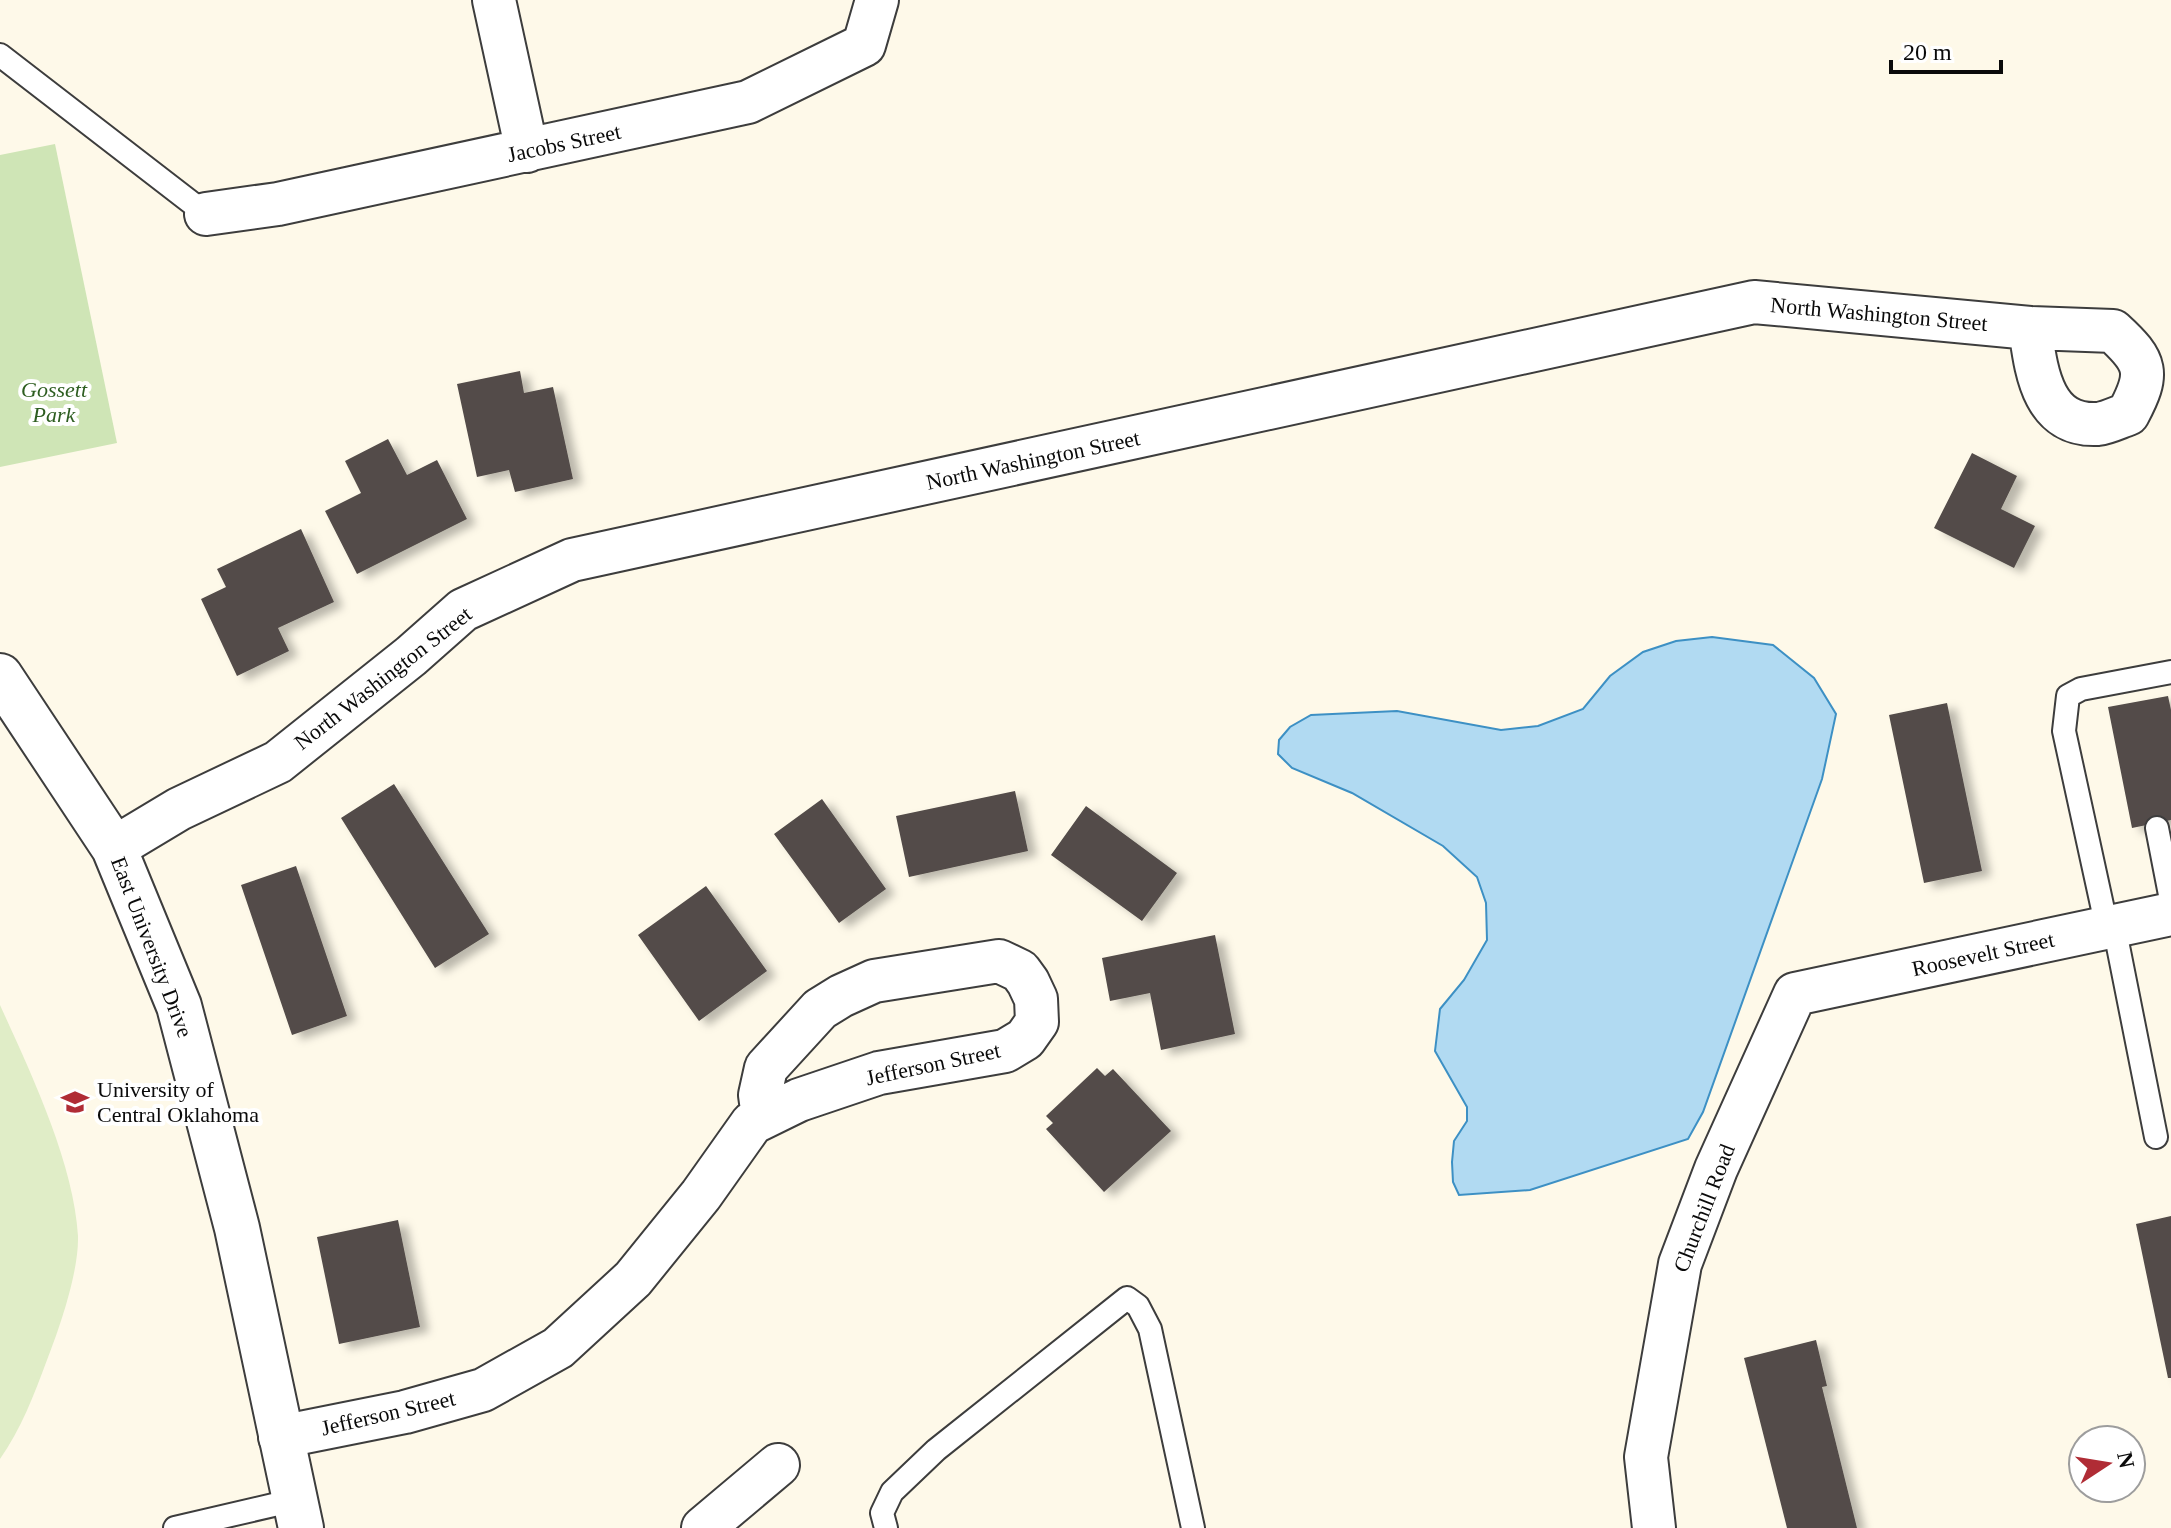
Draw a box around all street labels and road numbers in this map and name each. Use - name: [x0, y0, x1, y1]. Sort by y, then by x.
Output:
- street label: Jacobs Street: [505, 119, 623, 167]
- street label: North Washington Street: [1769, 292, 1989, 336]
- street label: North Washington Street: [924, 425, 1142, 495]
- street label: North Washington Street: [289, 601, 477, 755]
- street label: East University Drive: [106, 853, 198, 1041]
- street label: Roosevelt Street: [1910, 927, 2056, 981]
- street label: Jefferson Street: [863, 1038, 1003, 1090]
- street label: Churchill Road: [1668, 1140, 1740, 1276]
- street label: Jefferson Street: [318, 1385, 458, 1441]

